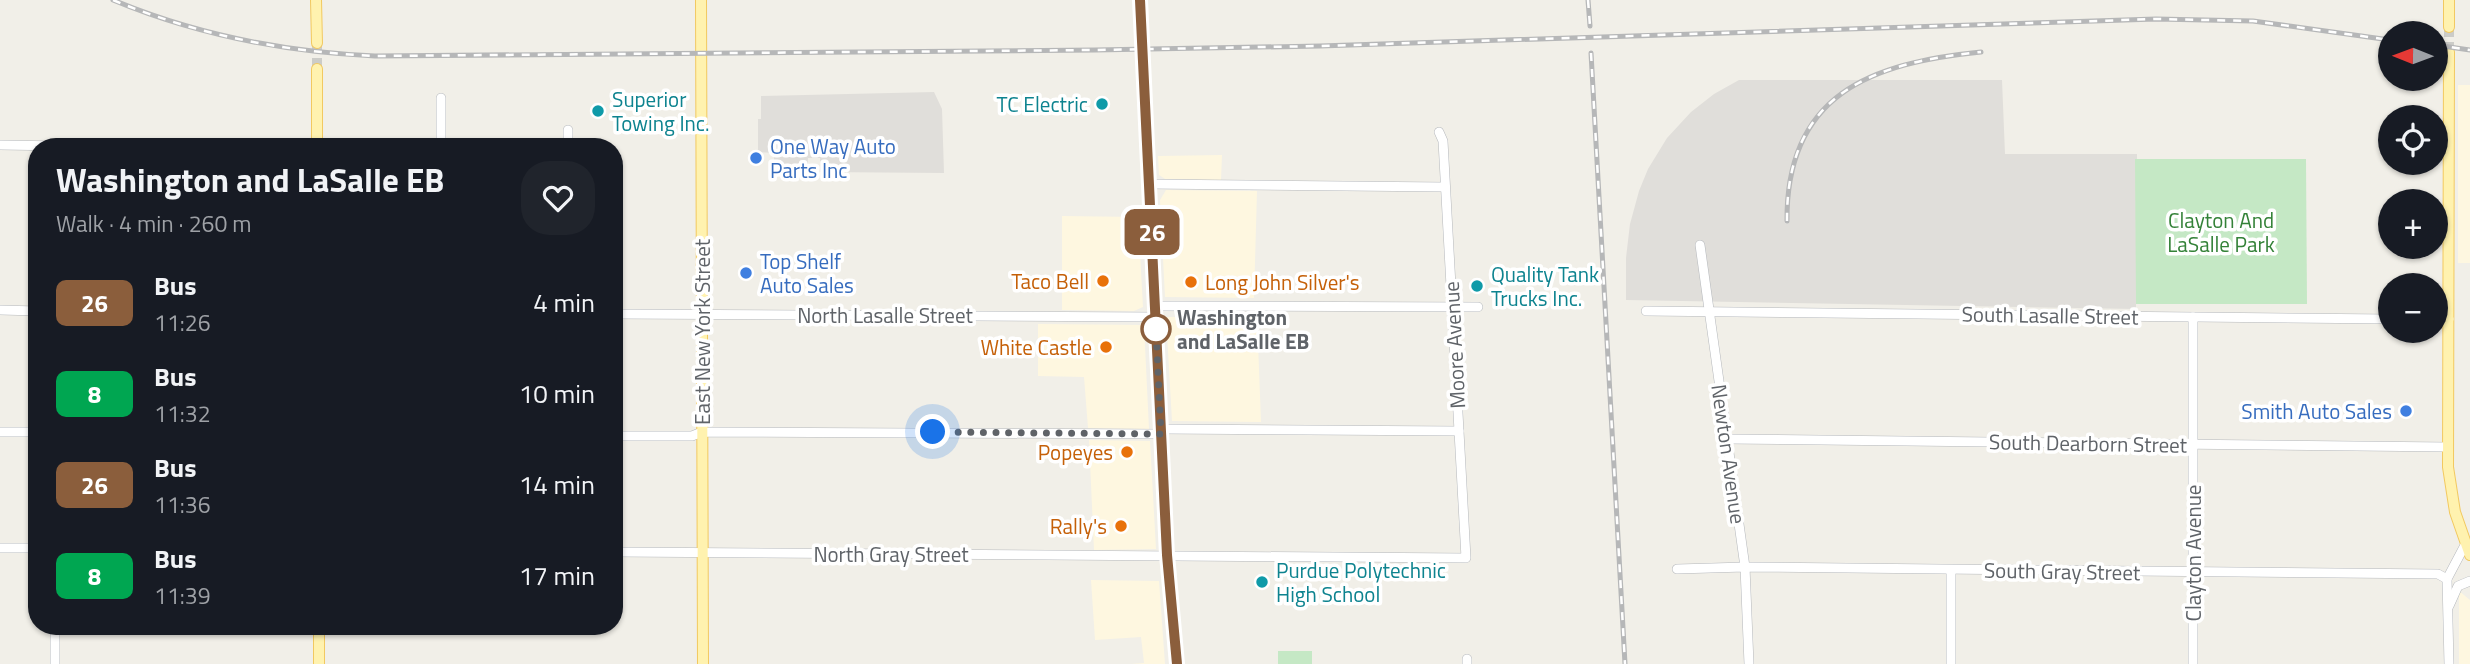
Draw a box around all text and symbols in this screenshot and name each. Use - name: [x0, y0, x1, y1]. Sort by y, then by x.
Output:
- north arrow: [2378, 21, 2448, 91]
- map controls: [2378, 21, 2448, 343]
- place label: Superior Towing Inc.: [612, 83, 710, 139]
- place label: TC Electric: [997, 88, 1088, 120]
- marker: TC Electric: [1094, 96, 1110, 112]
- marker: Superior Towing Inc.: [590, 103, 606, 119]
- button: locate: [2378, 105, 2448, 175]
- place label: One Way Auto Parts Inc: [770, 130, 896, 186]
- marker: One Way Auto Parts Inc: [748, 150, 764, 166]
- text: Washington and LaSalle EB: [56, 155, 444, 205]
- button: heart: [521, 161, 595, 235]
- button: +: [2378, 189, 2448, 259]
- park label: Clayton And LaSalle Park: [2167, 204, 2275, 260]
- text: Walk · 4 min · 260 m: [56, 206, 252, 241]
- line badge: 26: [1120, 209, 1184, 255]
- text: 26: [1139, 214, 1165, 250]
- street label: East New York Street: [686, 238, 718, 425]
- place label: Top Shelf Auto Sales: [760, 245, 854, 301]
- place label: Quality Tank Trucks Inc.: [1491, 258, 1599, 314]
- marker: Top Shelf Auto Sales: [738, 265, 754, 281]
- place label: Taco Bell: [1011, 265, 1089, 297]
- text: Bus: [154, 266, 196, 305]
- place label: Long John Silver's: [1205, 266, 1360, 298]
- marker: Taco Bell: [1095, 273, 1111, 289]
- button: −: [2378, 273, 2448, 343]
- marker: Long John Silver's: [1183, 274, 1199, 290]
- marker: Quality Tank Trucks Inc.: [1469, 278, 1485, 294]
- street label: Moore Avenue: [1435, 280, 1473, 410]
- text: 4 min: [533, 283, 595, 322]
- text: 26: [81, 285, 108, 321]
- street label: South Lasalle Street: [1961, 297, 2139, 333]
- street label: North Lasalle Street: [797, 299, 973, 331]
- place label: Washington and LaSalle EB: [1177, 301, 1309, 357]
- text: 11:26: [154, 305, 211, 340]
- marker: Washington and LaSalle EB: [1141, 314, 1171, 344]
- place label: White Castle: [980, 331, 1092, 363]
- marker: White Castle: [1098, 339, 1114, 355]
- text: Bus: [154, 357, 196, 396]
- text: 10 min: [519, 374, 595, 413]
- text: 8: [88, 376, 101, 412]
- street label: Newton Avenue: [1703, 382, 1755, 526]
- place label: Smith Auto Sales: [2241, 395, 2392, 427]
- text: 11:32: [154, 396, 211, 431]
- marker: Smith Auto Sales: [2398, 403, 2414, 419]
- your location: [915, 414, 950, 449]
- street label: South Dearborn Street: [1989, 425, 2188, 461]
- place label: Popeyes: [1038, 436, 1113, 468]
- marker: Popeyes: [1119, 444, 1135, 460]
- text: Bus: [154, 448, 196, 487]
- text: 14 min: [519, 465, 595, 504]
- text: 26: [81, 467, 108, 503]
- street label: Clayton Avenue: [2177, 485, 2209, 621]
- text: 11:36: [154, 487, 211, 522]
- place label: Rally's: [1050, 510, 1107, 542]
- marker: Rally's: [1113, 518, 1129, 534]
- street label: North Gray Street: [813, 538, 969, 570]
- text: Bus: [154, 539, 196, 578]
- place label: Purdue Polytechnic High School: [1276, 554, 1446, 610]
- street label: South Gray Street: [1984, 554, 2141, 588]
- text: 17 min: [519, 556, 595, 595]
- text: 8: [88, 558, 101, 594]
- marker: Purdue Polytechnic High School: [1254, 574, 1270, 590]
- text: 11:39: [154, 578, 211, 613]

